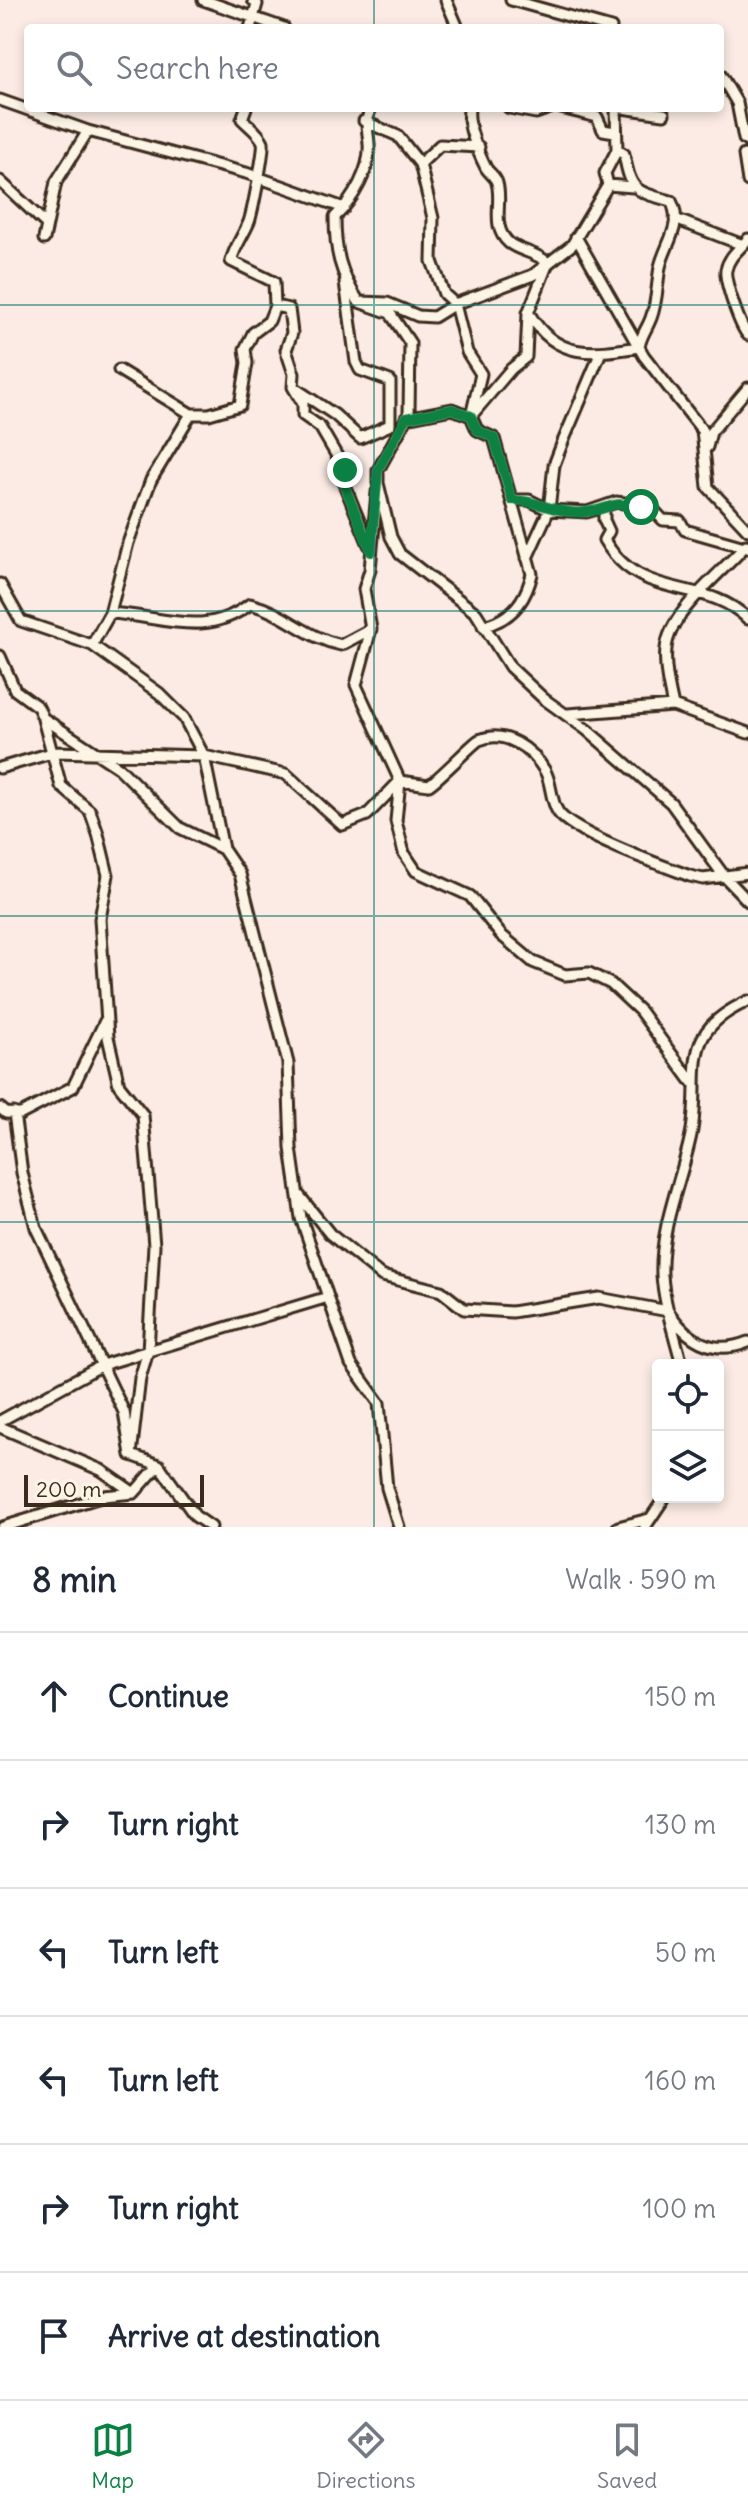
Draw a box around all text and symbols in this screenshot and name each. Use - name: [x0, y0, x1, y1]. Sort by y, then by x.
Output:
- search box: [24, 24, 724, 112]
- icon: search: [52, 46, 96, 90]
- text: Search here: [116, 49, 279, 87]
- route end: [327, 452, 363, 488]
- route start: [623, 489, 659, 525]
- map controls: [652, 1359, 724, 1503]
- button: locate: [652, 1359, 724, 1431]
- button: layers: [652, 1431, 724, 1503]
- scale bar: [24, 1471, 204, 1507]
- text: 200 m: [36, 1475, 102, 1503]
- text: 8 min: [32, 1558, 117, 1601]
- text: Walk · 590 m: [565, 1563, 716, 1596]
- icon: ahead: [32, 1674, 76, 1718]
- text: Continue: [108, 1677, 229, 1715]
- text: 150 m: [645, 1680, 716, 1713]
- icon: right: [32, 1802, 76, 1846]
- text: Turn right: [108, 1805, 239, 1843]
- text: 130 m: [645, 1808, 716, 1841]
- icon: left: [32, 1930, 76, 1974]
- text: Turn left: [108, 1933, 219, 1971]
- text: 50 m: [655, 1936, 716, 1969]
- icon: left: [32, 2058, 76, 2102]
- text: Turn left: [108, 2061, 219, 2099]
- text: 160 m: [645, 2064, 716, 2097]
- icon: right: [32, 2186, 76, 2230]
- text: Turn right: [108, 2189, 239, 2227]
- text: 100 m: [642, 2192, 716, 2225]
- icon: arrive: [32, 2314, 76, 2358]
- text: Arrive at destination: [108, 2317, 380, 2355]
- tab: Map: [91, 2418, 135, 2494]
- tab: Directions: [316, 2418, 416, 2494]
- tab: Saved: [597, 2418, 657, 2494]

